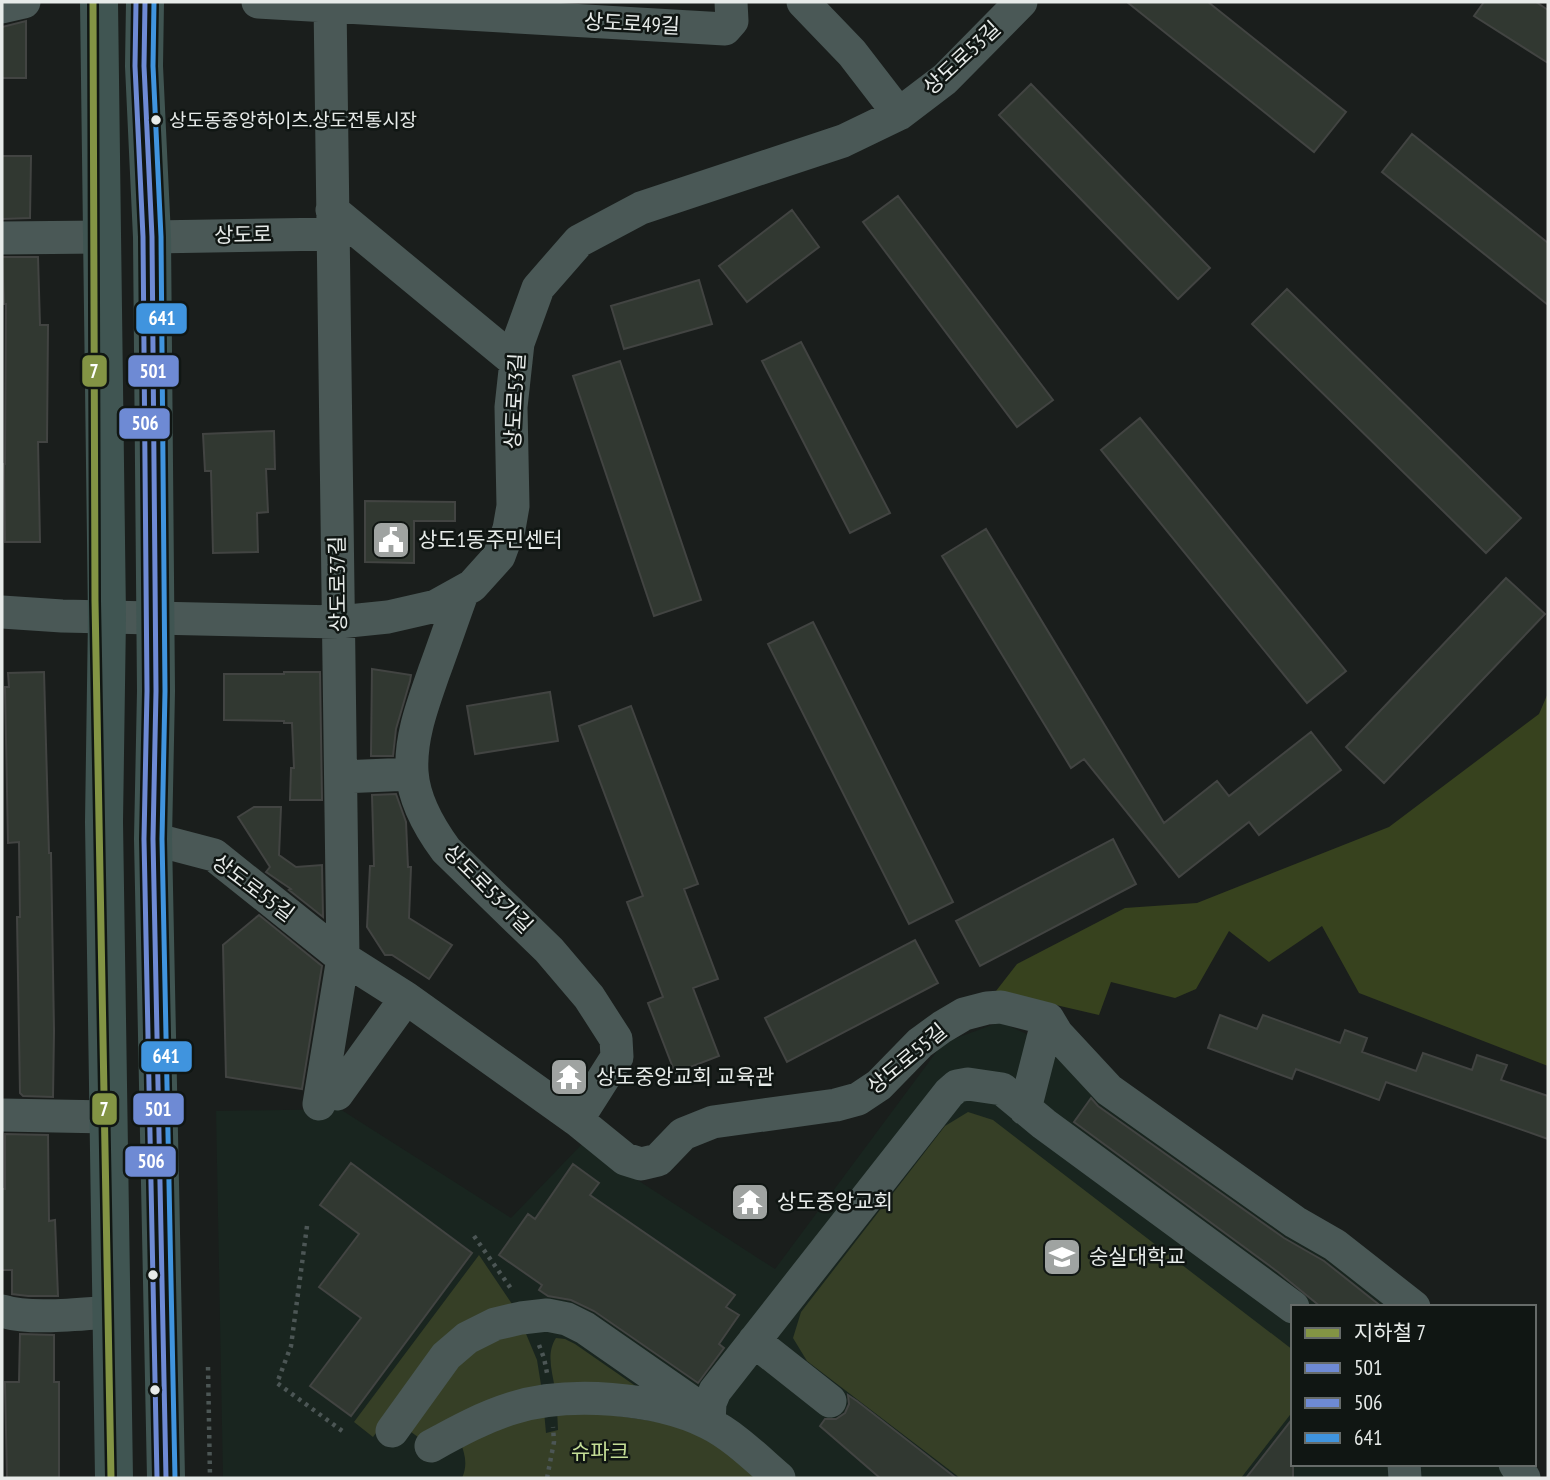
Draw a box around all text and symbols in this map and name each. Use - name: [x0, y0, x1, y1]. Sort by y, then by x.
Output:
- street label: 상도로49길: [583, 8, 681, 39]
- street label: 상도로53길: [917, 15, 1006, 100]
- place label: 상도동중앙하이츠.상도전통시장: [169, 108, 417, 132]
- marker: 상도동중앙하이츠.상도전통시장: [149, 113, 163, 127]
- street label: 상도로: [214, 220, 272, 249]
- line badge: 641: [135, 302, 188, 335]
- text: 641: [148, 306, 176, 330]
- street label: 상도로53길: [499, 352, 530, 450]
- line badge: 7: [81, 354, 108, 388]
- line badge: 501: [127, 354, 180, 388]
- text: 7: [89, 359, 99, 383]
- text: 501: [139, 359, 167, 383]
- line badge: 506: [118, 407, 171, 440]
- text: 506: [131, 411, 159, 435]
- public building icon: 상도1동주민센터: [370, 519, 412, 561]
- place label: 상도1동주민센터: [418, 526, 563, 553]
- street label: 상도로37길: [323, 536, 352, 632]
- street label: 상도로53가길: [438, 838, 539, 939]
- street label: 상도로55길: [207, 848, 300, 927]
- street label: 상도로55길: [861, 1017, 952, 1100]
- line badge: 641: [140, 1040, 193, 1073]
- text: 641: [152, 1044, 180, 1068]
- temple icon: 상도중앙교회 교육관: [548, 1056, 590, 1098]
- place label: 상도중앙교회 교육관: [596, 1063, 774, 1090]
- line badge: 7: [91, 1092, 118, 1126]
- line badge: 501: [132, 1092, 185, 1126]
- text: 7: [99, 1097, 109, 1121]
- text: 501: [144, 1097, 172, 1121]
- line badge: 506: [124, 1145, 177, 1178]
- text: 506: [137, 1149, 165, 1173]
- temple icon: 상도중앙교회: [729, 1181, 771, 1223]
- place label: 상도중앙교회: [777, 1188, 893, 1215]
- school or university icon: 숭실대학교: [1041, 1236, 1083, 1278]
- place label: 숭실대학교: [1089, 1243, 1186, 1270]
- unlabelled marker: [146, 1268, 160, 1282]
- legend: [1291, 1305, 1536, 1466]
- text: 지하철 7: [1354, 1319, 1426, 1346]
- text: 501: [1354, 1354, 1382, 1381]
- unlabelled marker: [148, 1383, 162, 1397]
- text: 506: [1354, 1389, 1382, 1416]
- text: 641: [1354, 1424, 1382, 1451]
- park label: 슈파크: [571, 1438, 629, 1465]

